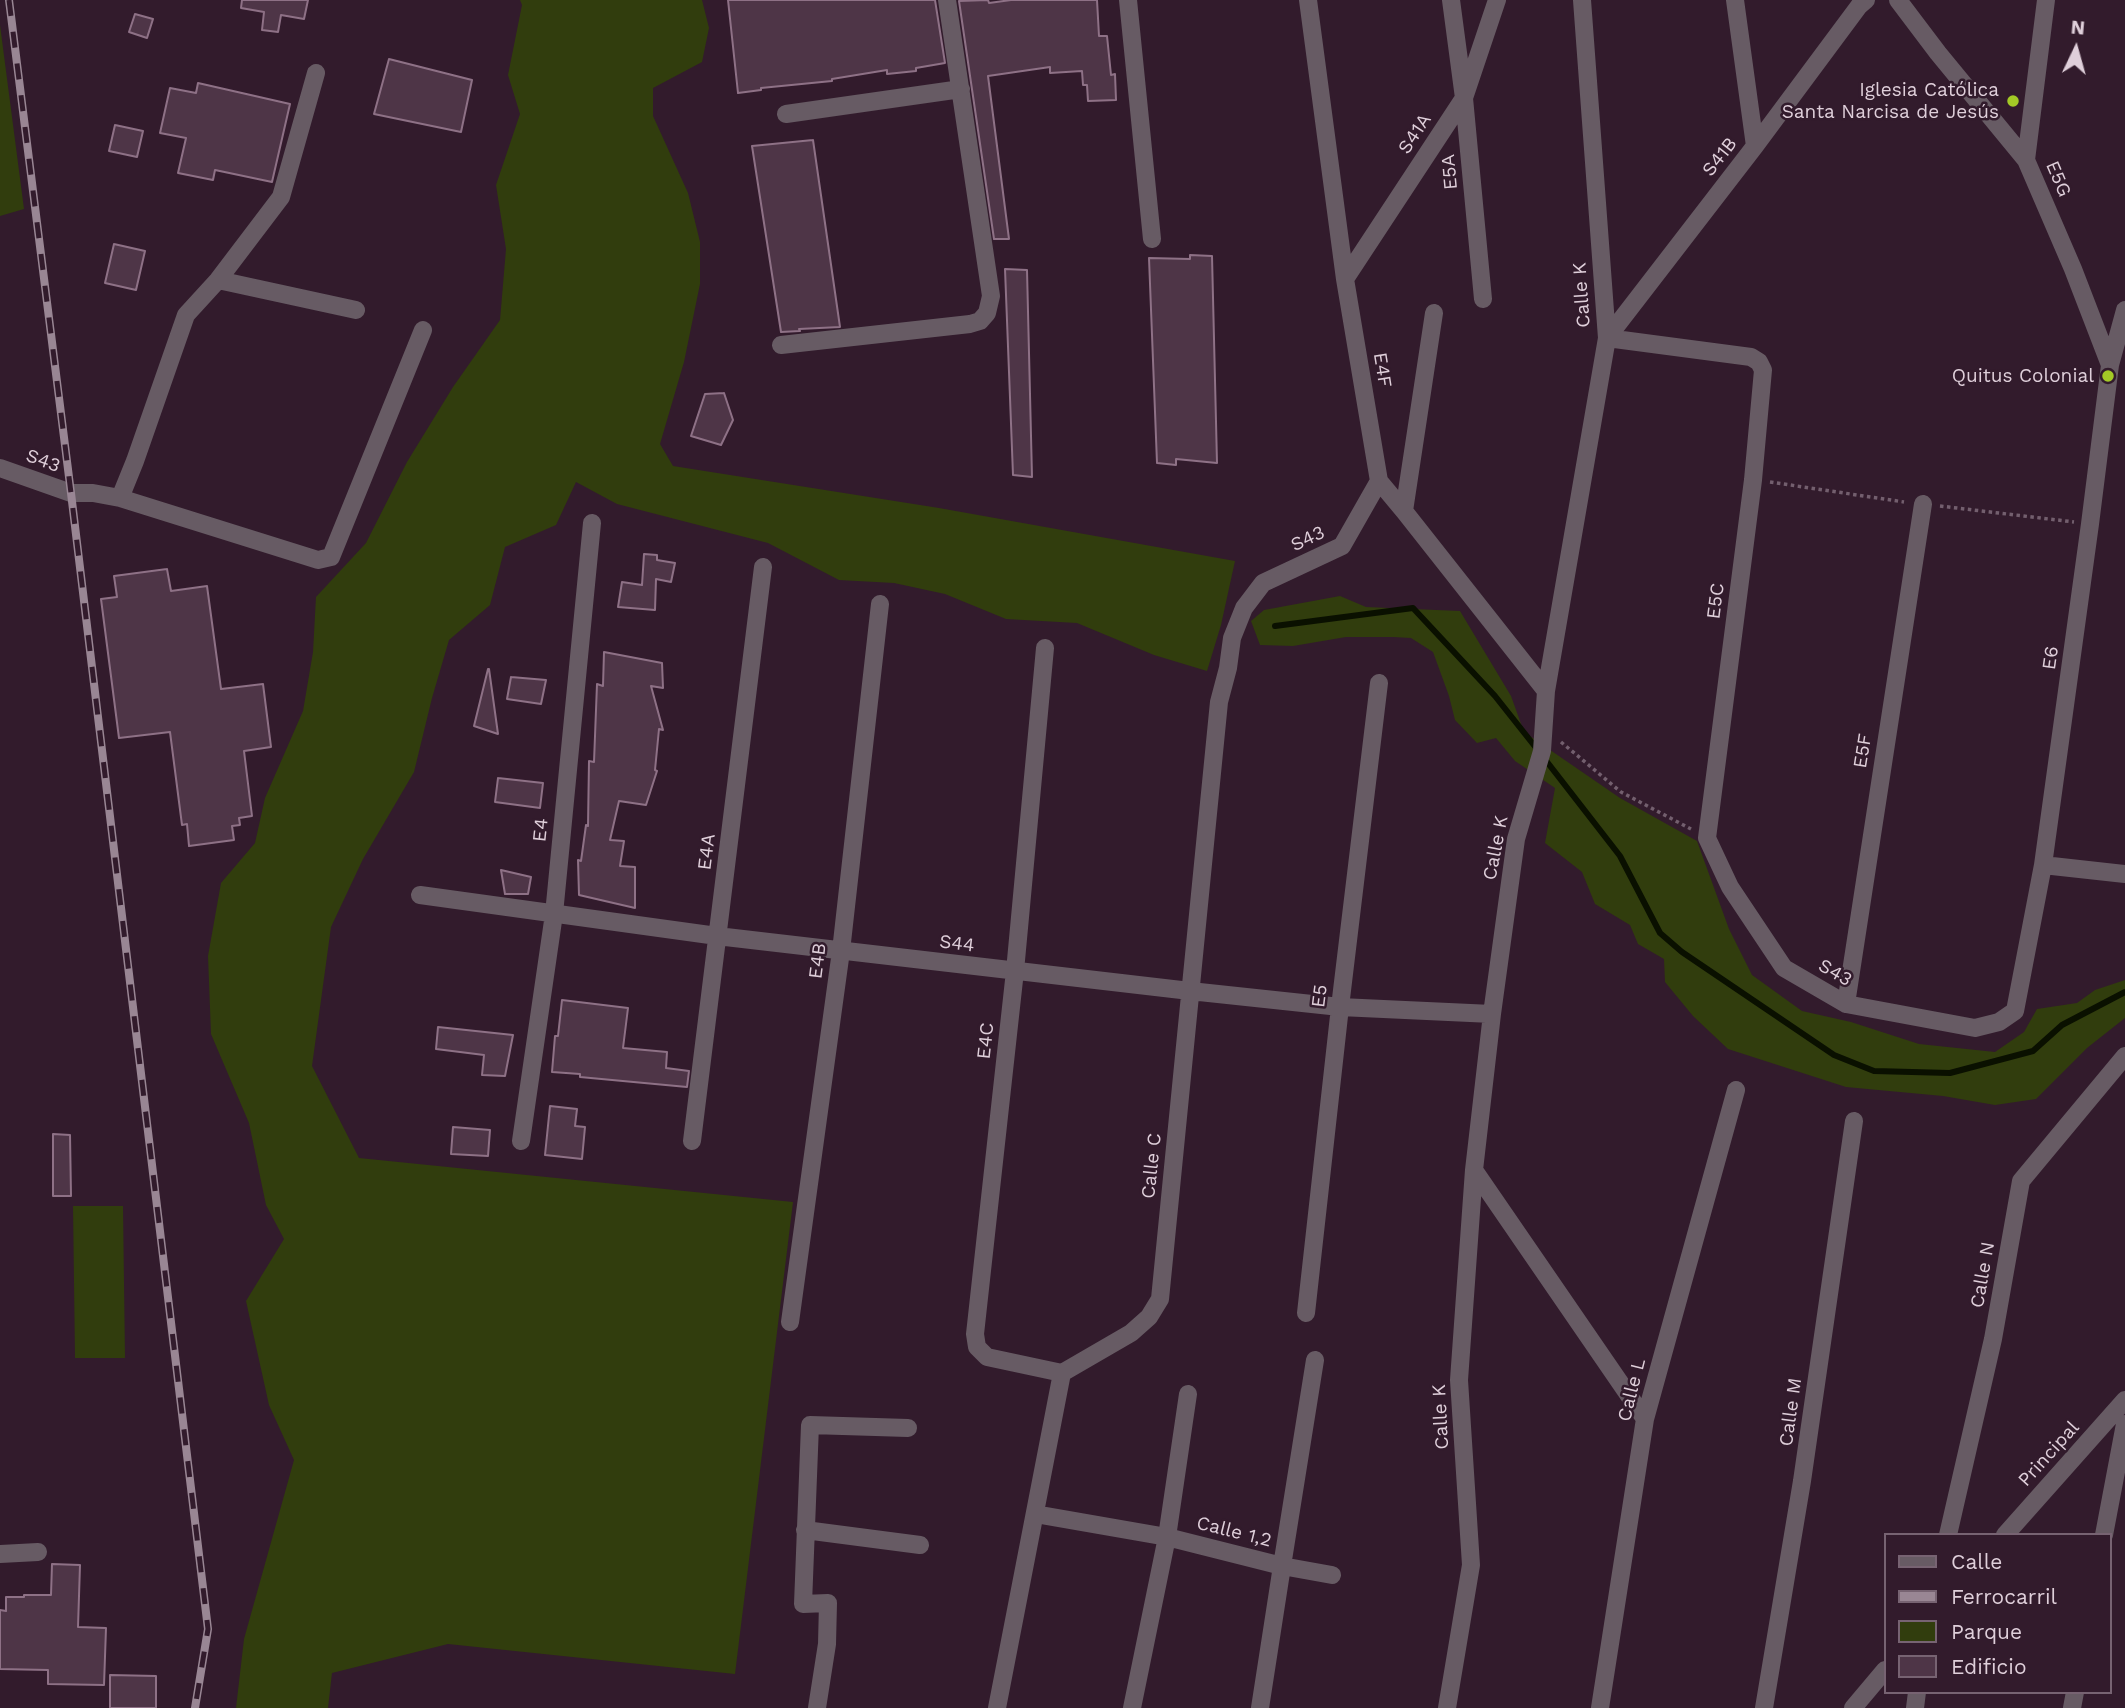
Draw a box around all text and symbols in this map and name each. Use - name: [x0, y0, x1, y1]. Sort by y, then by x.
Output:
- north arrow: [2041, 14, 2111, 84]
- text: N: [2070, 16, 2086, 40]
- place label: Iglesia Católica Santa Narcisa de Jesús: [1782, 79, 1999, 123]
- marker: Iglesia Católica Santa Narcisa de Jesús: [2005, 93, 2021, 109]
- street label: S41A: [1394, 110, 1436, 158]
- street label: S41B: [1698, 133, 1742, 181]
- street label: E5A: [1437, 153, 1463, 191]
- street label: E5G: [2040, 158, 2076, 200]
- street label: Calle K: [1568, 262, 1596, 328]
- street label: E4F: [1368, 351, 1396, 389]
- place label: Quitus Colonial: [1952, 365, 2094, 387]
- marker: Quitus Colonial: [2100, 368, 2116, 384]
- street label: S43: [23, 444, 63, 478]
- street label: S43: [1287, 521, 1329, 557]
- street label: E5C: [1702, 582, 1730, 620]
- street label: E6: [2038, 645, 2064, 671]
- street label: E5F: [1849, 732, 1877, 770]
- street label: Calle K: [1479, 814, 1513, 882]
- street label: E4: [528, 817, 554, 843]
- street label: E4A: [693, 833, 721, 871]
- street label: S44: [938, 931, 976, 957]
- street label: E4B: [804, 942, 832, 980]
- street label: S43: [1814, 954, 1856, 992]
- street label: E5: [1307, 983, 1333, 1009]
- street label: E4C: [973, 1022, 999, 1060]
- street label: Calle C: [1137, 1132, 1167, 1200]
- street label: Calle N: [1966, 1240, 2000, 1310]
- street label: Calle L: [1613, 1356, 1651, 1424]
- street label: Calle M: [1775, 1376, 1807, 1448]
- street label: Calle K: [1428, 1384, 1454, 1450]
- street label: Principal: [2014, 1417, 2084, 1491]
- street label: Calle 1,2: [1194, 1512, 1274, 1552]
- legend: [1884, 1533, 2111, 1694]
- text: Calle: [1951, 1549, 2002, 1574]
- text: Ferrocarril: [1951, 1584, 2057, 1609]
- text: Parque: [1951, 1619, 2022, 1644]
- text: Edificio: [1951, 1654, 2027, 1679]

